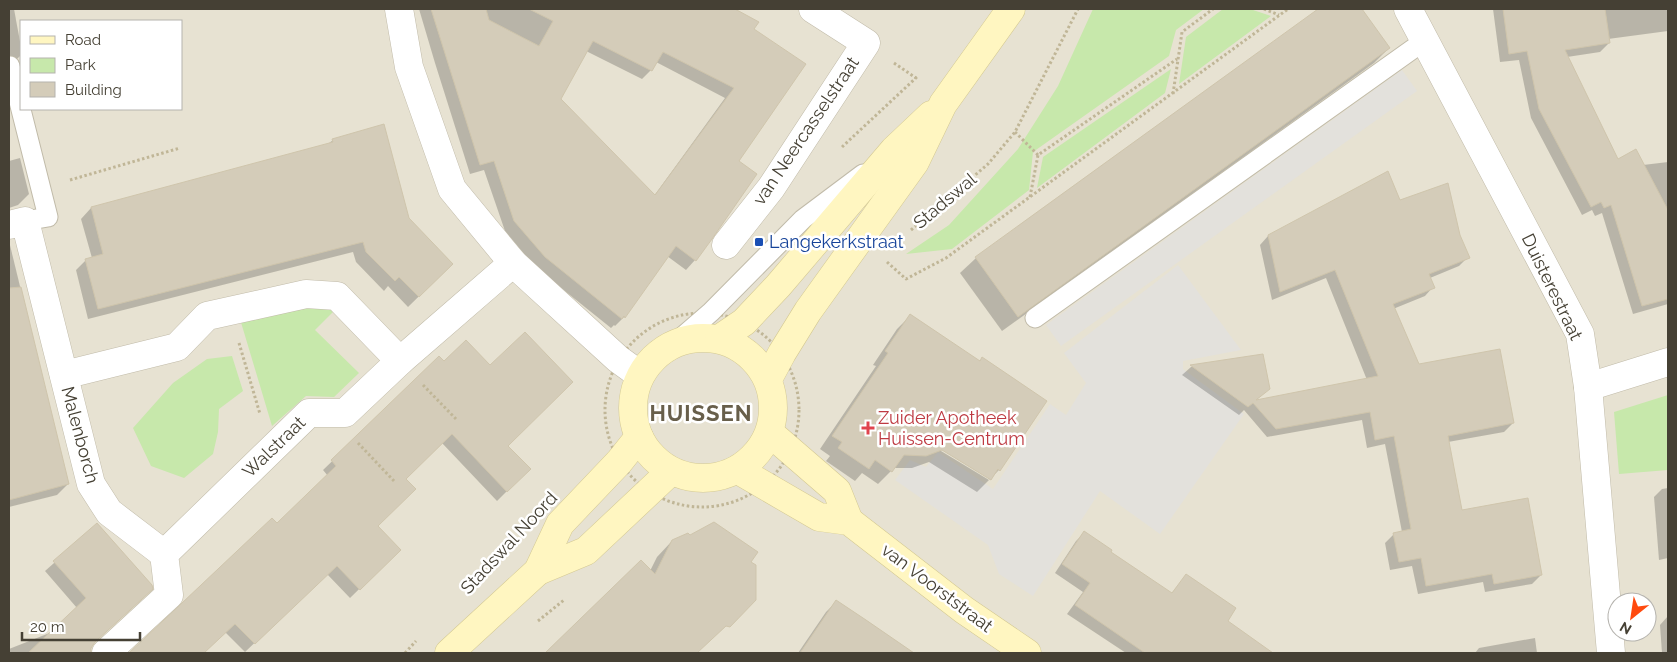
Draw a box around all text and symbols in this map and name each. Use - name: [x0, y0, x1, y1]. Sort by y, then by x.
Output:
- legend: [20, 20, 182, 110]
- text: Road: [65, 31, 101, 49]
- street label: van Neercasselstraat: [748, 53, 863, 209]
- text: Park: [65, 56, 96, 74]
- text: Building: [65, 81, 122, 99]
- street label: Stadswal: [909, 168, 980, 233]
- street label: Duisterestraat: [1518, 230, 1587, 343]
- place label: Langekerkstraat: [769, 231, 904, 252]
- marker: Langekerkstraat: [753, 236, 765, 248]
- street label: Malenborch: [57, 384, 104, 486]
- district label: HUISSEN: [649, 400, 753, 426]
- place label: Zuider Apotheek Huissen-Centrum: [878, 407, 1025, 449]
- street label: Walstraat: [238, 412, 309, 482]
- marker: Zuider Apotheek Huissen-Centrum: [862, 422, 874, 434]
- street label: Stadswal Noord: [456, 487, 561, 598]
- street label: van Voorststraat: [878, 539, 997, 636]
- north arrow: [1607, 592, 1657, 642]
- scale bar: [22, 610, 140, 642]
- text: 20 m: [30, 618, 65, 636]
- text: N: [1617, 619, 1634, 638]

